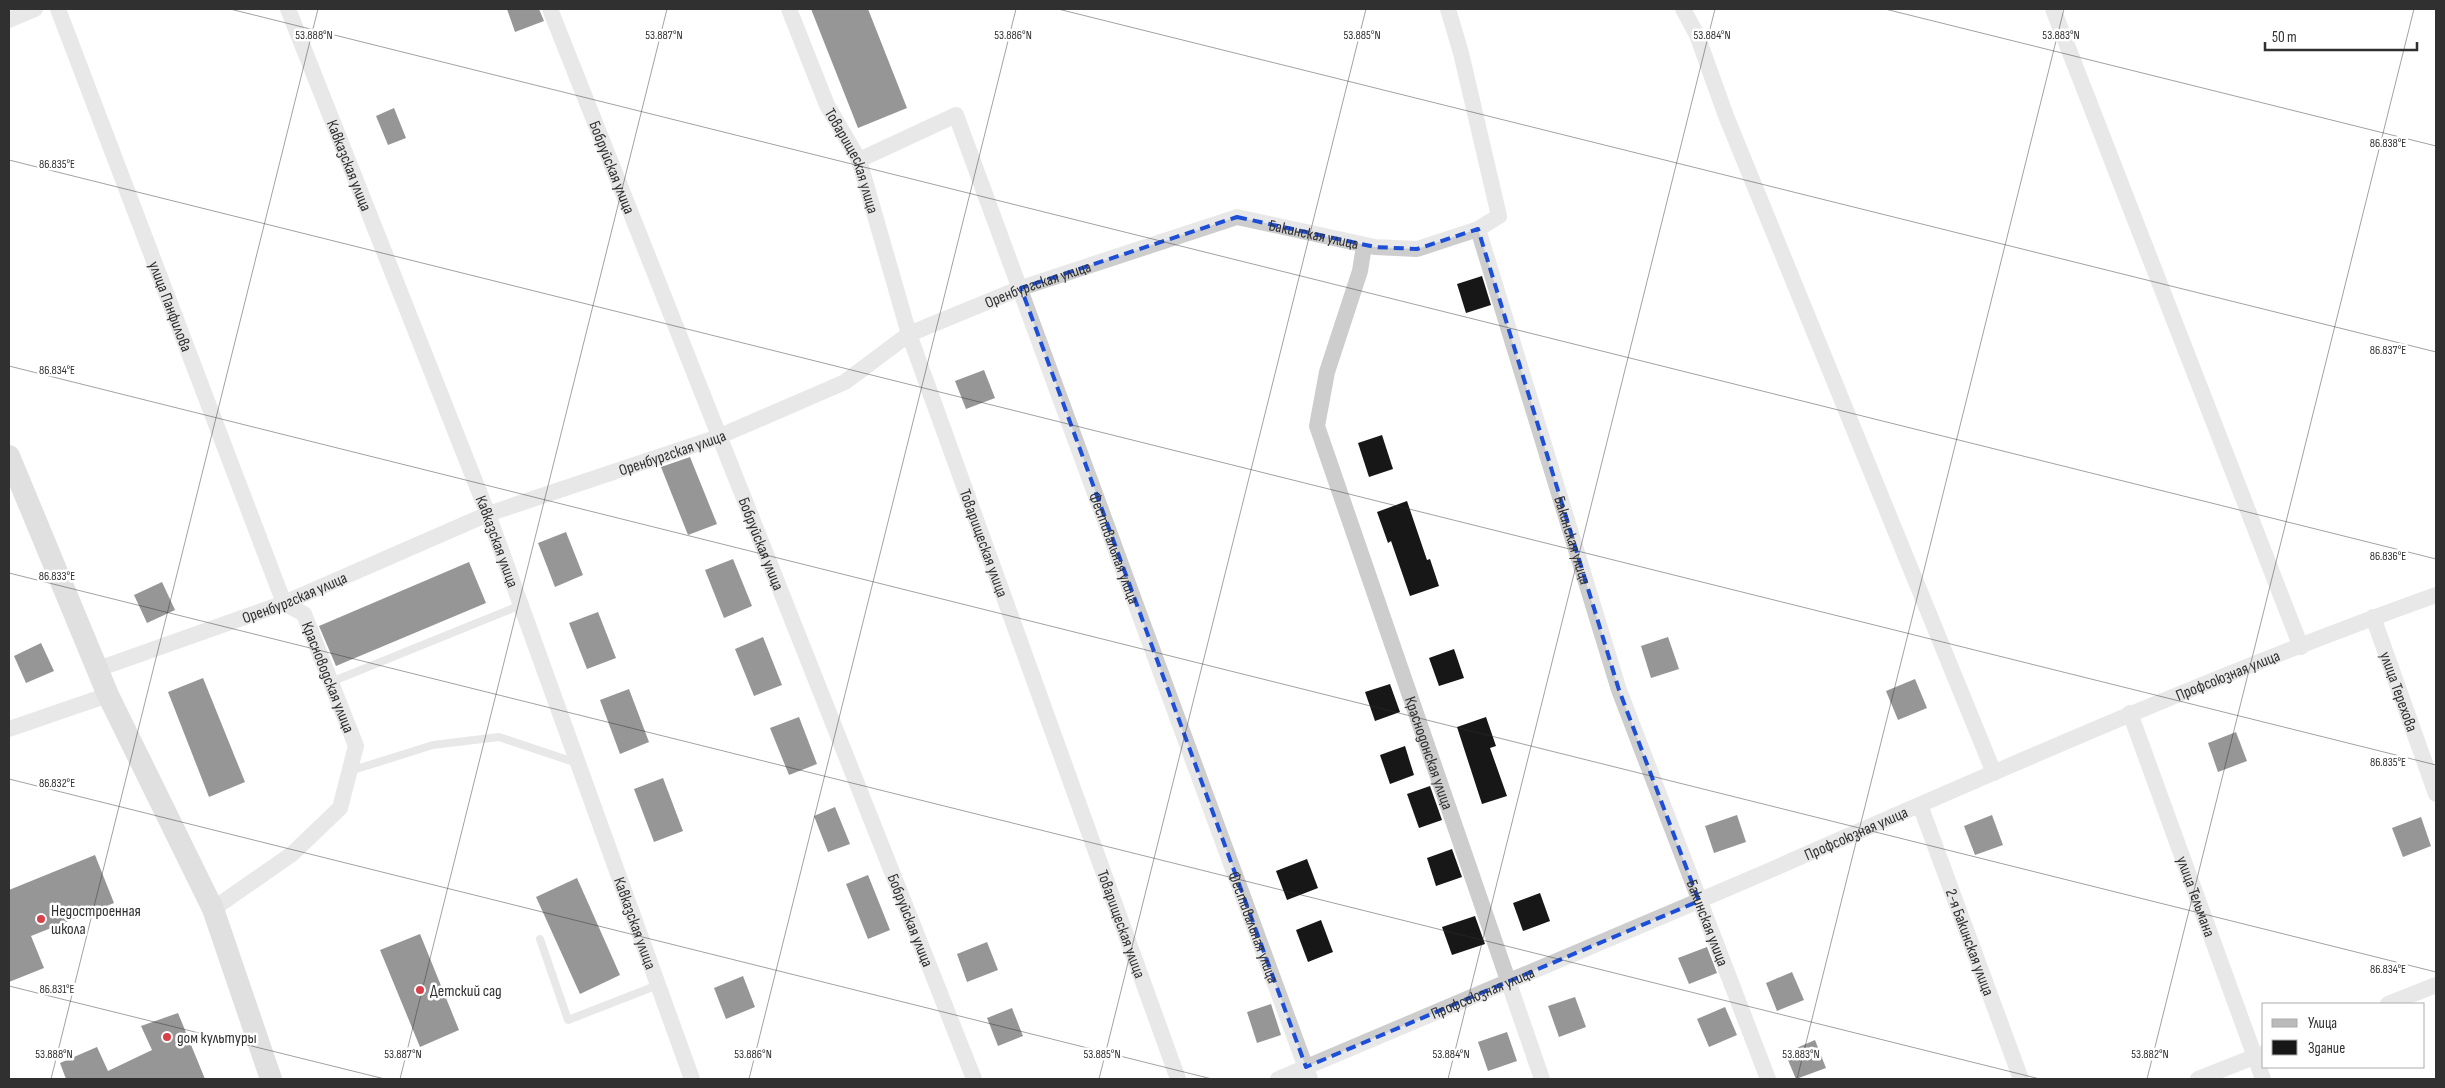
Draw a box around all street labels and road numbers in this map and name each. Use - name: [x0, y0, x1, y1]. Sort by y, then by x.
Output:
- street label: Товарищеская улица: [820, 105, 882, 216]
- street label: Кавказская улица: [322, 117, 375, 214]
- street label: Бобруйская улица: [584, 118, 638, 217]
- street label: Бакинская улица: [1267, 216, 1360, 254]
- street label: Оренбургская улица: [982, 258, 1094, 313]
- street label: улица Панфилова: [144, 259, 196, 355]
- street label: Оренбургская улица: [617, 427, 729, 481]
- street label: Товарищеская улица: [955, 487, 1011, 600]
- street label: Фестивальная улица: [1084, 490, 1143, 607]
- street label: Кавказская улица: [471, 493, 522, 590]
- street label: Бакинская улица: [1549, 494, 1594, 587]
- street label: Бобруйская улица: [733, 495, 787, 593]
- street label: Оренбургская улица: [240, 569, 350, 628]
- street label: Красноводская улица: [297, 619, 358, 736]
- street label: Профсоюзная улица: [2173, 647, 2283, 706]
- street label: улица Терехова: [2375, 649, 2421, 735]
- street label: Краснодонская улица: [1400, 694, 1456, 812]
- street label: Профсоюзная улица: [1802, 803, 1911, 865]
- street label: улица Тельмана: [2172, 854, 2219, 940]
- street label: Товарищеская улица: [1092, 868, 1149, 981]
- street label: Фестивальная улица: [1224, 869, 1282, 986]
- street label: Бобруйская улица: [883, 871, 937, 970]
- street label: Кавказская улица: [609, 875, 660, 972]
- street label: Бакинская улица: [1682, 877, 1732, 969]
- street label: 2-я Бакинская улица: [1941, 886, 1997, 999]
- street label: Профсоюзная улица: [1428, 963, 1538, 1024]

